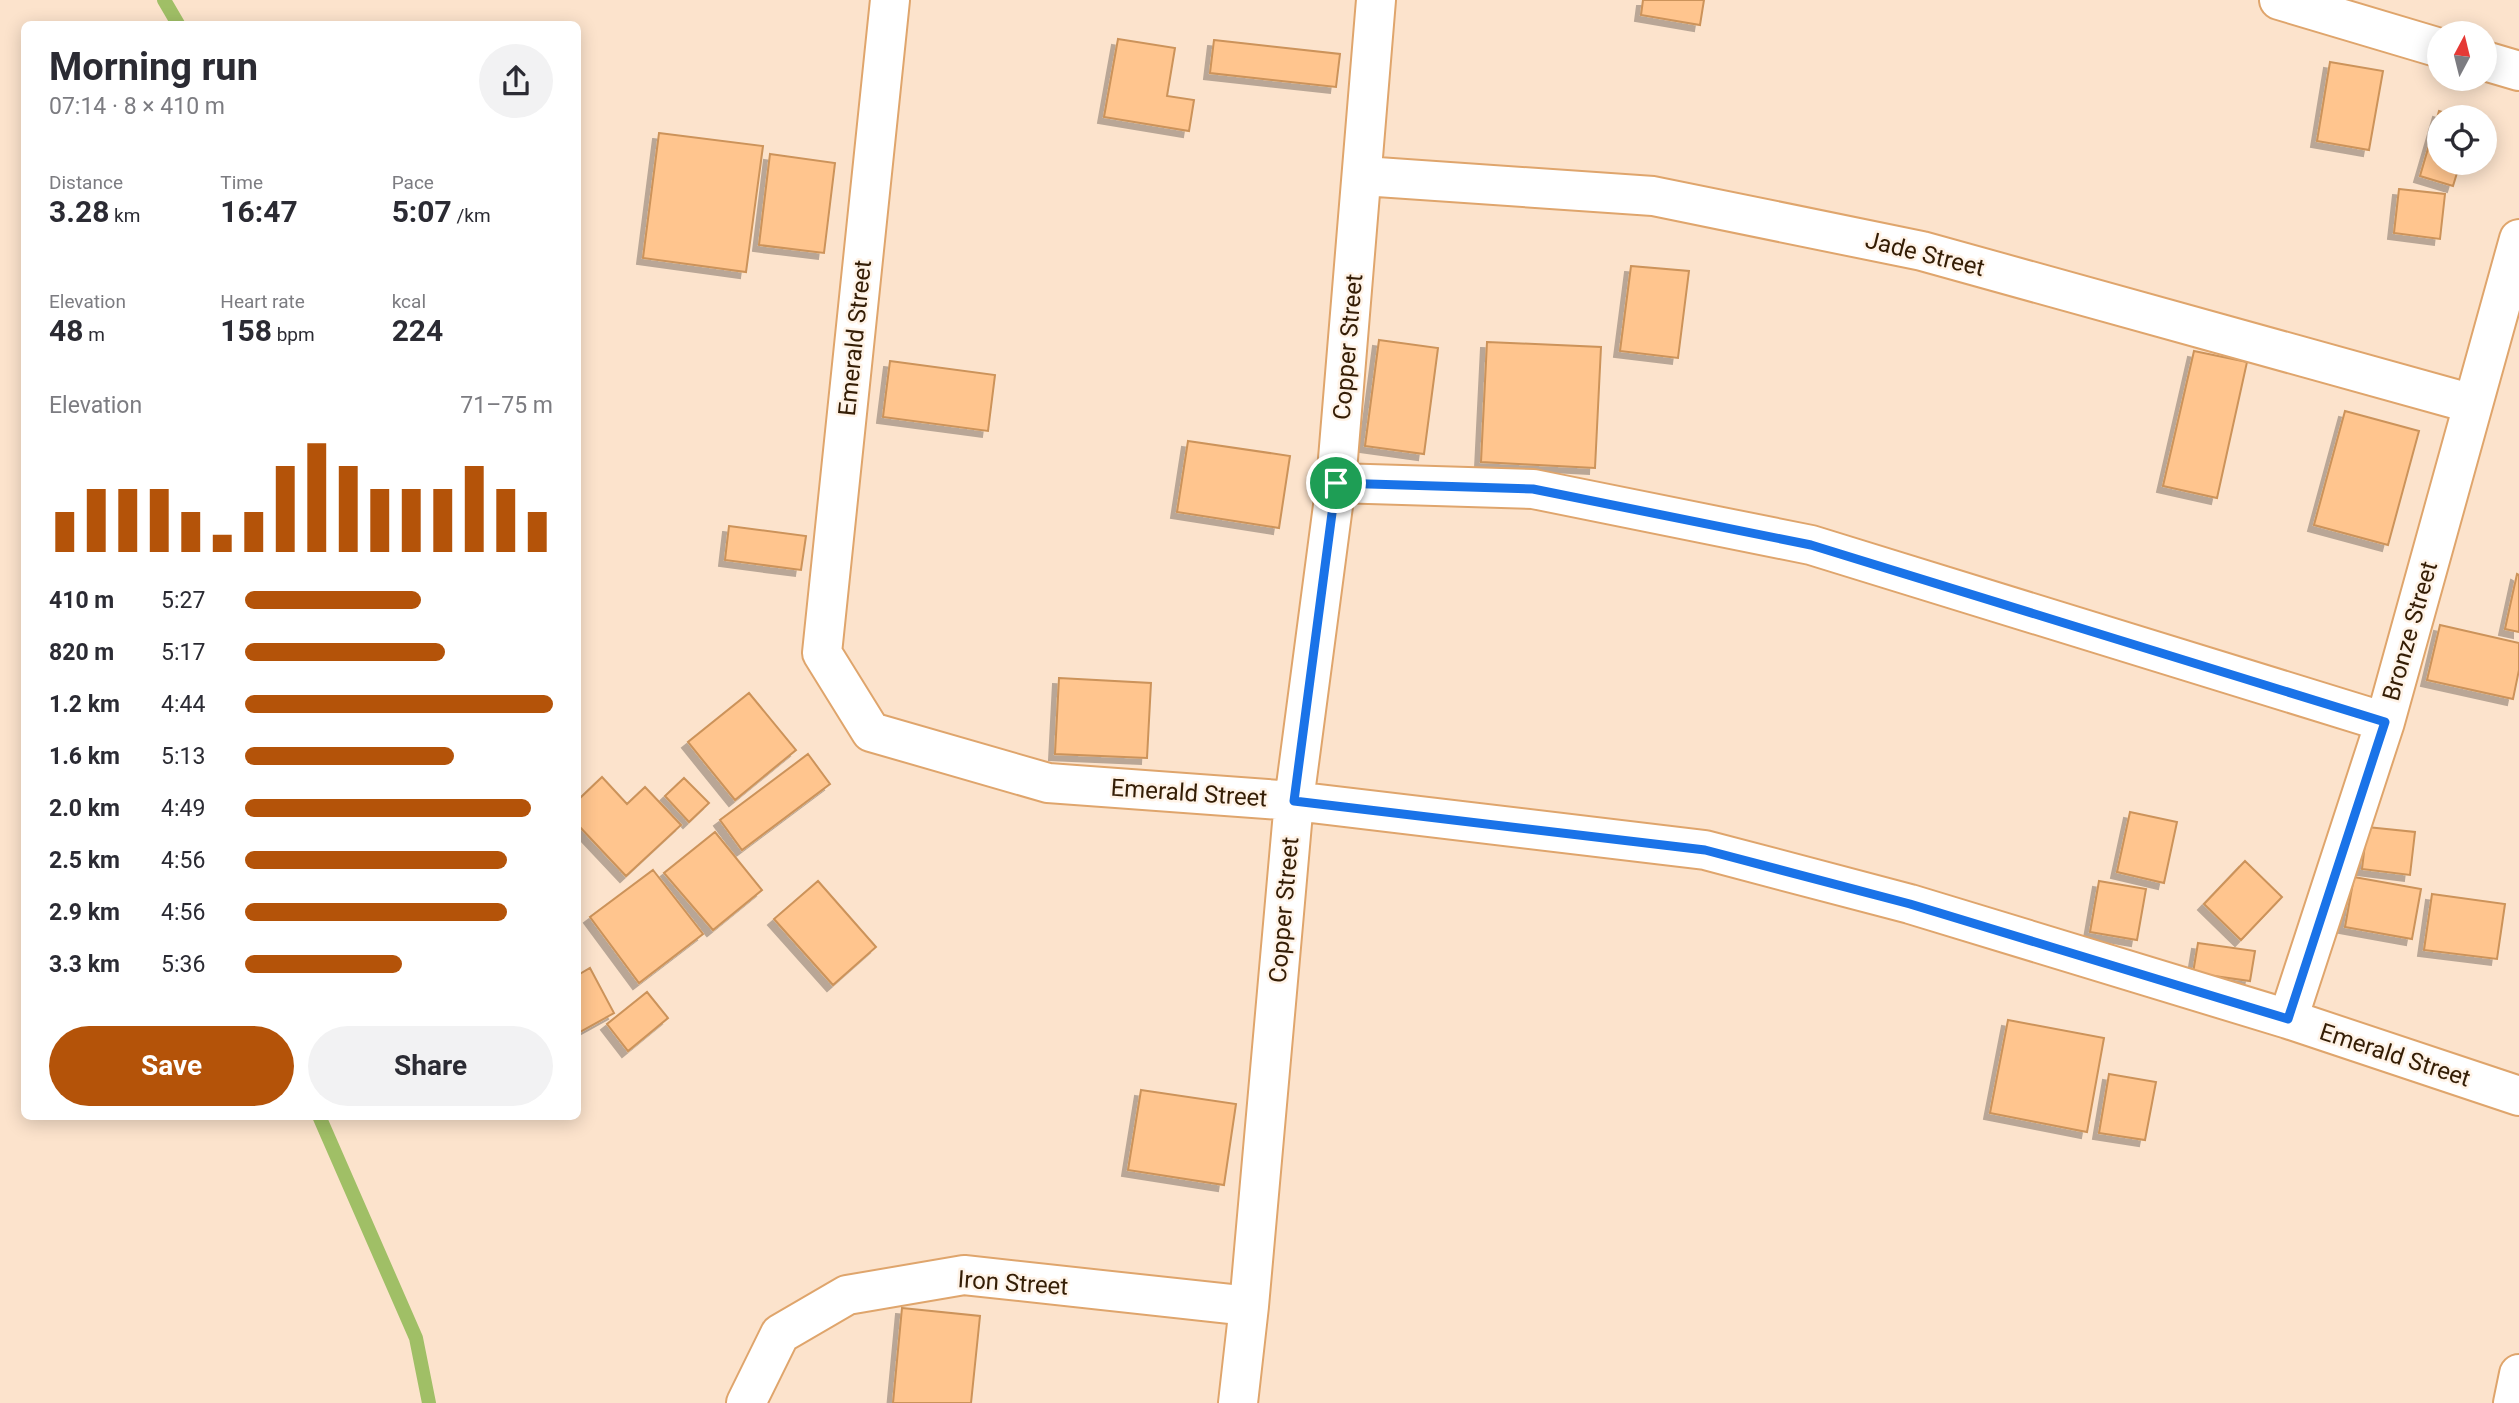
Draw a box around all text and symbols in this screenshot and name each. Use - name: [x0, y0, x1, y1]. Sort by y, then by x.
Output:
- north arrow: [2427, 21, 2497, 91]
- map controls: [2427, 21, 2497, 175]
- button: share: [479, 44, 553, 118]
- text: Morning run: [49, 45, 258, 89]
- text: 07:14 · 8 × 410 m: [49, 93, 225, 120]
- button: locate: [2427, 105, 2497, 175]
- text: Distance: [49, 171, 123, 194]
- text: Time: [220, 171, 263, 194]
- text: Pace: [392, 171, 434, 194]
- text: 3.28: [49, 194, 109, 229]
- text: 16:47: [220, 194, 298, 229]
- text: 5:07: [392, 194, 452, 229]
- text: km: [109, 204, 140, 227]
- text: /km: [452, 204, 491, 227]
- street label: Jade Street: [1863, 226, 1988, 282]
- street label: Emerald Street: [833, 258, 877, 417]
- street label: Copper Street: [1328, 273, 1368, 421]
- text: Elevation: [49, 290, 126, 313]
- text: Heart rate: [220, 290, 305, 313]
- text: kcal: [392, 290, 426, 313]
- text: 48: [49, 313, 83, 348]
- text: 158: [220, 313, 272, 348]
- text: 224: [392, 313, 443, 348]
- text: m: [83, 323, 105, 346]
- text: bpm: [272, 323, 315, 346]
- text: Elevation: [49, 392, 142, 419]
- text: 71–75 m: [460, 392, 553, 419]
- pin: [1306, 453, 1366, 513]
- icon: arrive: [1317, 464, 1355, 502]
- street label: Bronze Street: [2377, 558, 2443, 704]
- text: 410 m: [49, 587, 114, 614]
- text: 5:27: [161, 587, 205, 614]
- text: 820 m: [49, 639, 114, 666]
- text: 5:17: [161, 639, 205, 666]
- text: 1.2 km: [49, 691, 120, 718]
- text: 4:44: [161, 691, 205, 718]
- text: 1.6 km: [49, 743, 120, 770]
- text: 5:13: [161, 743, 205, 770]
- street label: Emerald Street: [1110, 774, 1268, 812]
- text: 2.0 km: [49, 795, 120, 822]
- text: 4:49: [161, 795, 205, 822]
- street label: Copper Street: [1264, 836, 1304, 984]
- text: 2.5 km: [49, 847, 120, 874]
- text: 4:56: [161, 847, 205, 874]
- text: 2.9 km: [49, 899, 120, 926]
- text: 4:56: [161, 899, 205, 926]
- text: 3.3 km: [49, 951, 120, 978]
- text: 5:36: [161, 951, 205, 978]
- street label: Emerald Street: [2316, 1017, 2474, 1093]
- button: Save: [49, 1026, 294, 1106]
- button: Share: [308, 1026, 553, 1106]
- street label: Iron Street: [957, 1265, 1069, 1301]

